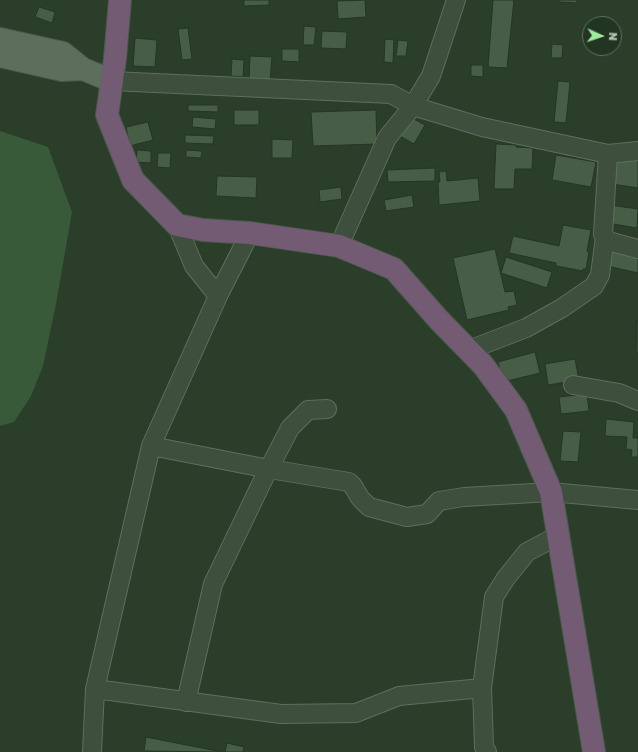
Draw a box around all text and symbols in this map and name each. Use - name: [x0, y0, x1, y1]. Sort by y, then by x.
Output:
- north arrow: [582, 16, 622, 56]
- text: N: [607, 32, 620, 41]

